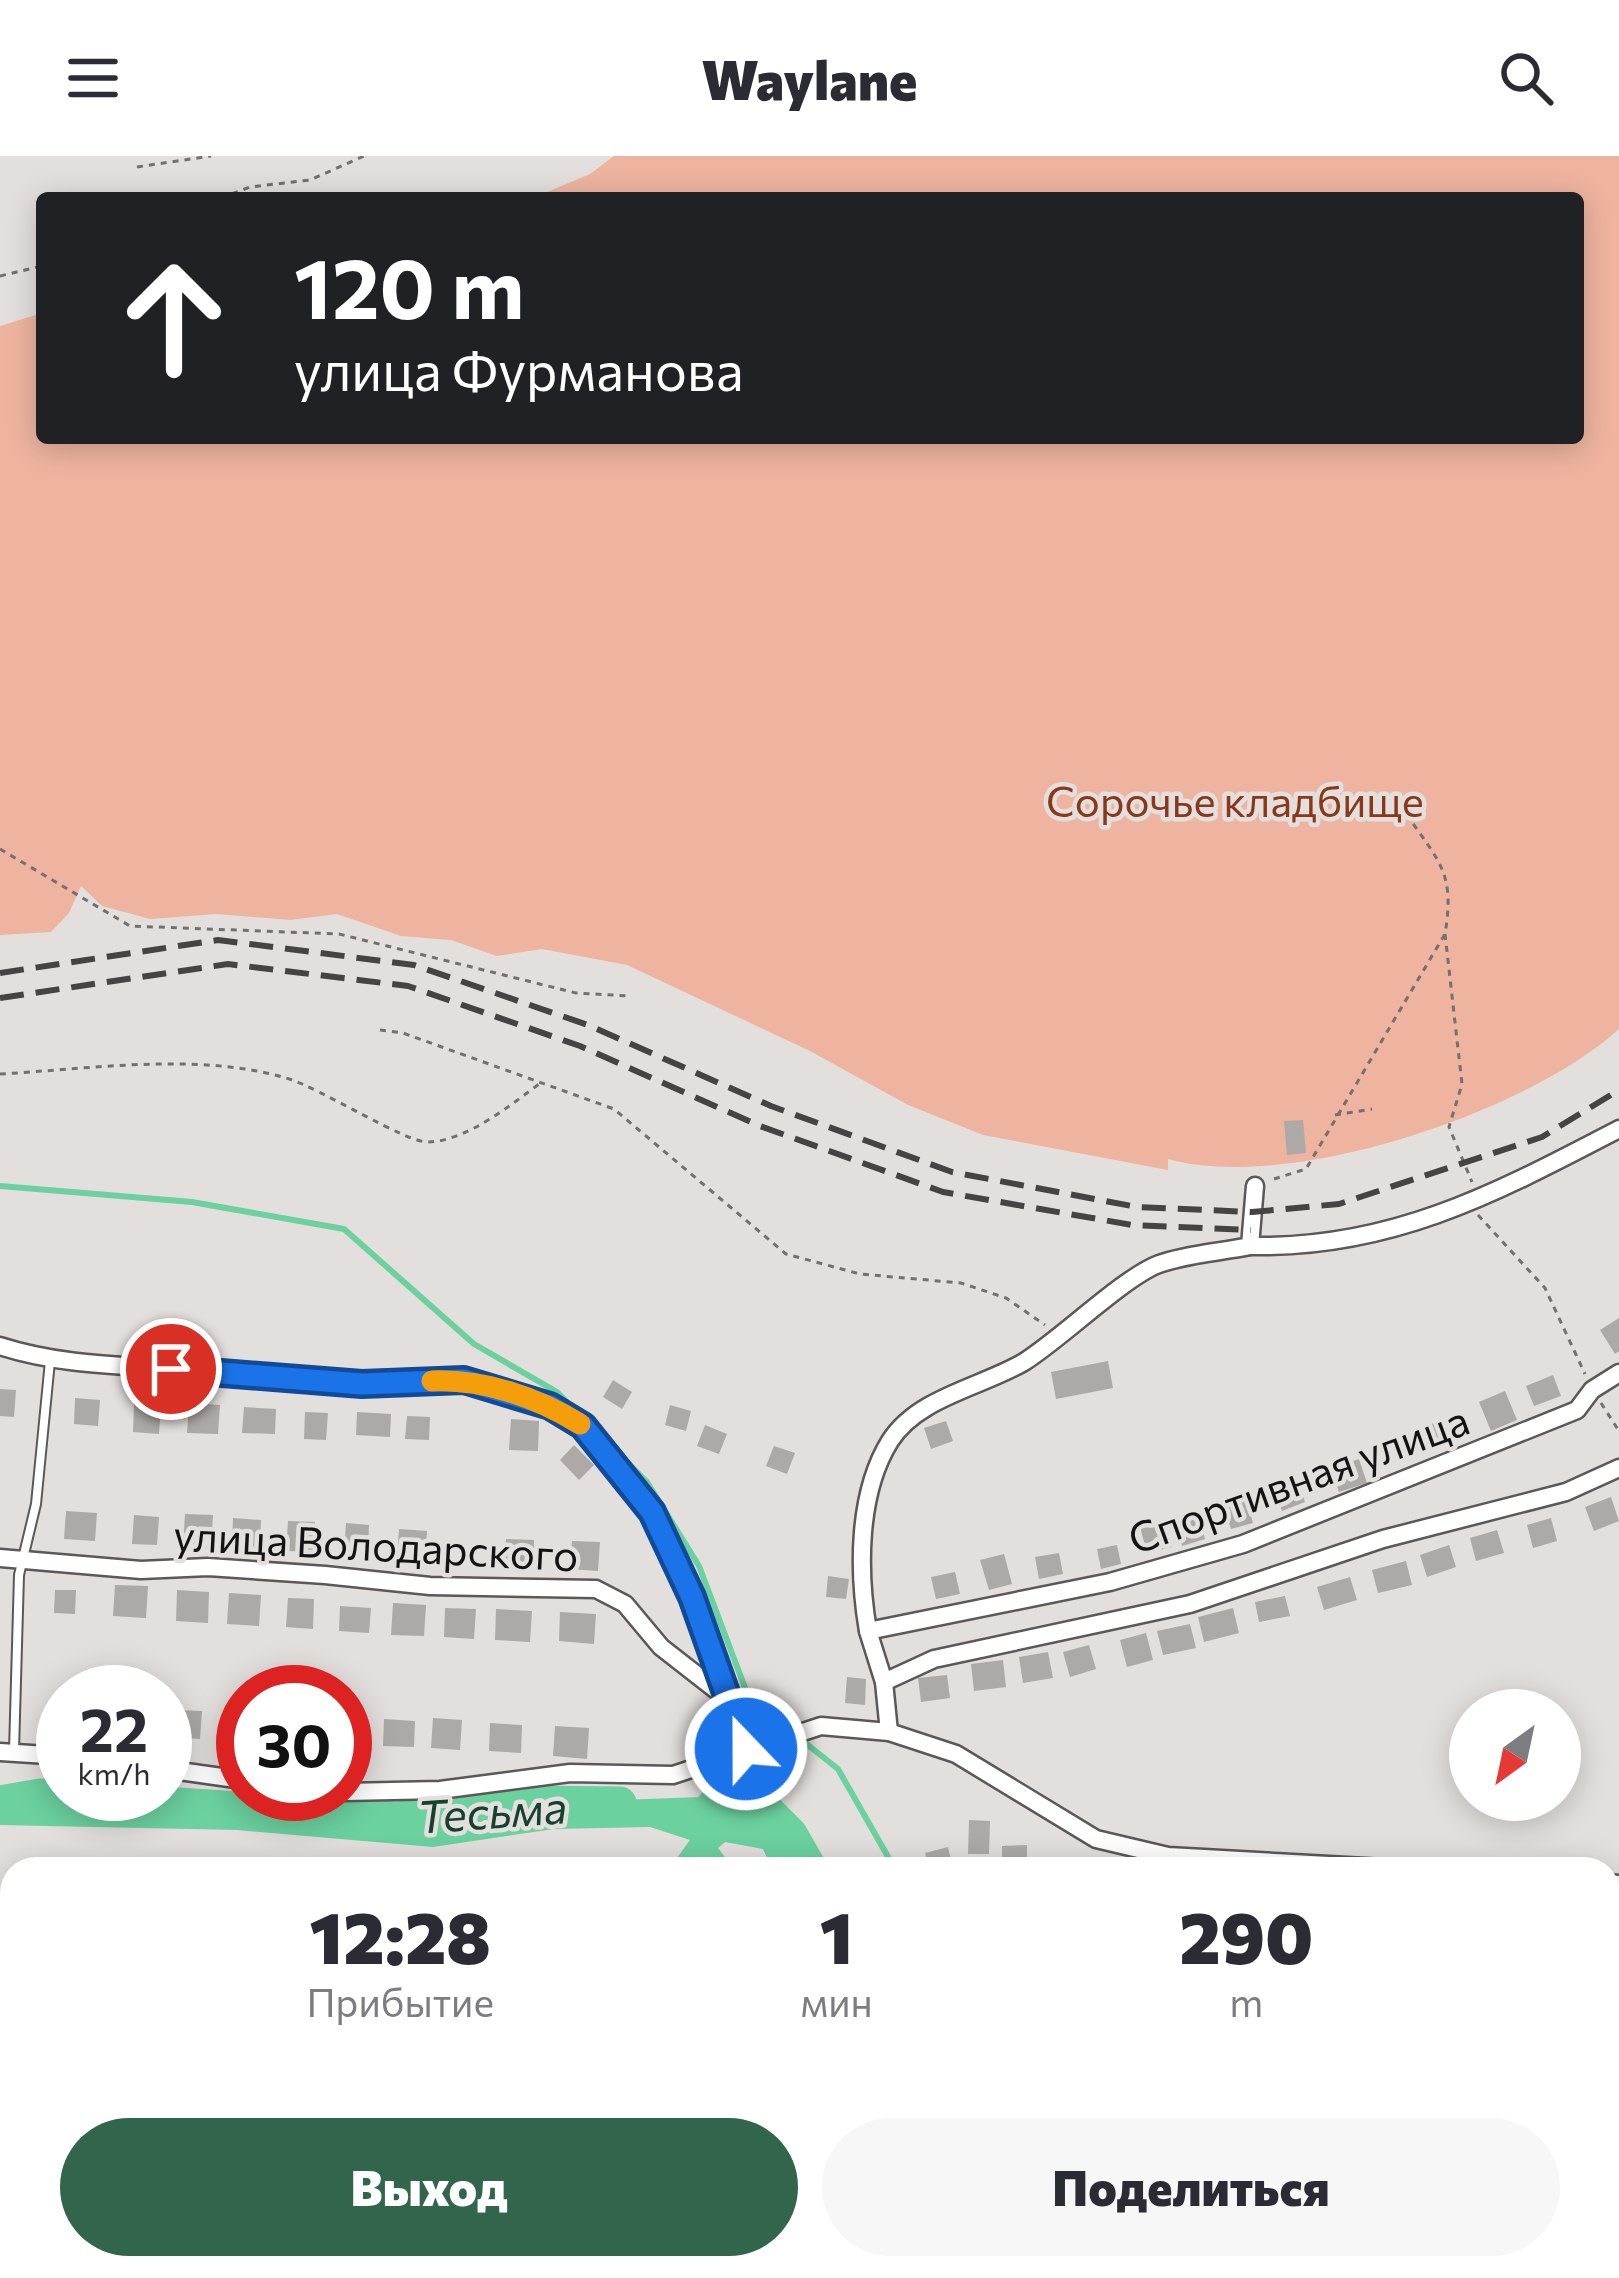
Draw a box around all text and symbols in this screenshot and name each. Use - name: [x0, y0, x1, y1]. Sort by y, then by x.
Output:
- icon: menu: [60, 45, 126, 111]
- text: Waylane: [702, 45, 917, 111]
- icon: search: [1493, 45, 1559, 111]
- text: 120 m: [294, 234, 524, 336]
- icon: ahead: [96, 240, 252, 396]
- text: улица Фурманова: [294, 336, 744, 402]
- park label: Сорочье кладбище: [1046, 774, 1424, 826]
- pin: [120, 1318, 222, 1420]
- icon: arrive: [138, 1336, 204, 1402]
- street label: Спортивная улица: [1120, 1392, 1476, 1564]
- street label: улица Володарского: [172, 1507, 580, 1581]
- speed limit sign: 30: [216, 1665, 372, 1821]
- position arrow: [683, 1686, 809, 1812]
- north arrow: [1449, 1689, 1581, 1821]
- map controls: [1449, 1689, 1581, 1821]
- text: 22: [80, 1691, 148, 1764]
- text: km/h: [78, 1754, 150, 1791]
- water label: Тесьма: [415, 1777, 569, 1843]
- text: 12:28: [310, 1891, 491, 1979]
- text: 1: [820, 1891, 853, 1979]
- text: 290: [1179, 1891, 1313, 1979]
- text: Прибытие: [306, 1977, 494, 2025]
- text: мин: [800, 1977, 873, 2025]
- text: m: [1229, 1977, 1263, 2025]
- button: Выход: [60, 2118, 798, 2256]
- button: Поделиться: [822, 2118, 1560, 2256]

